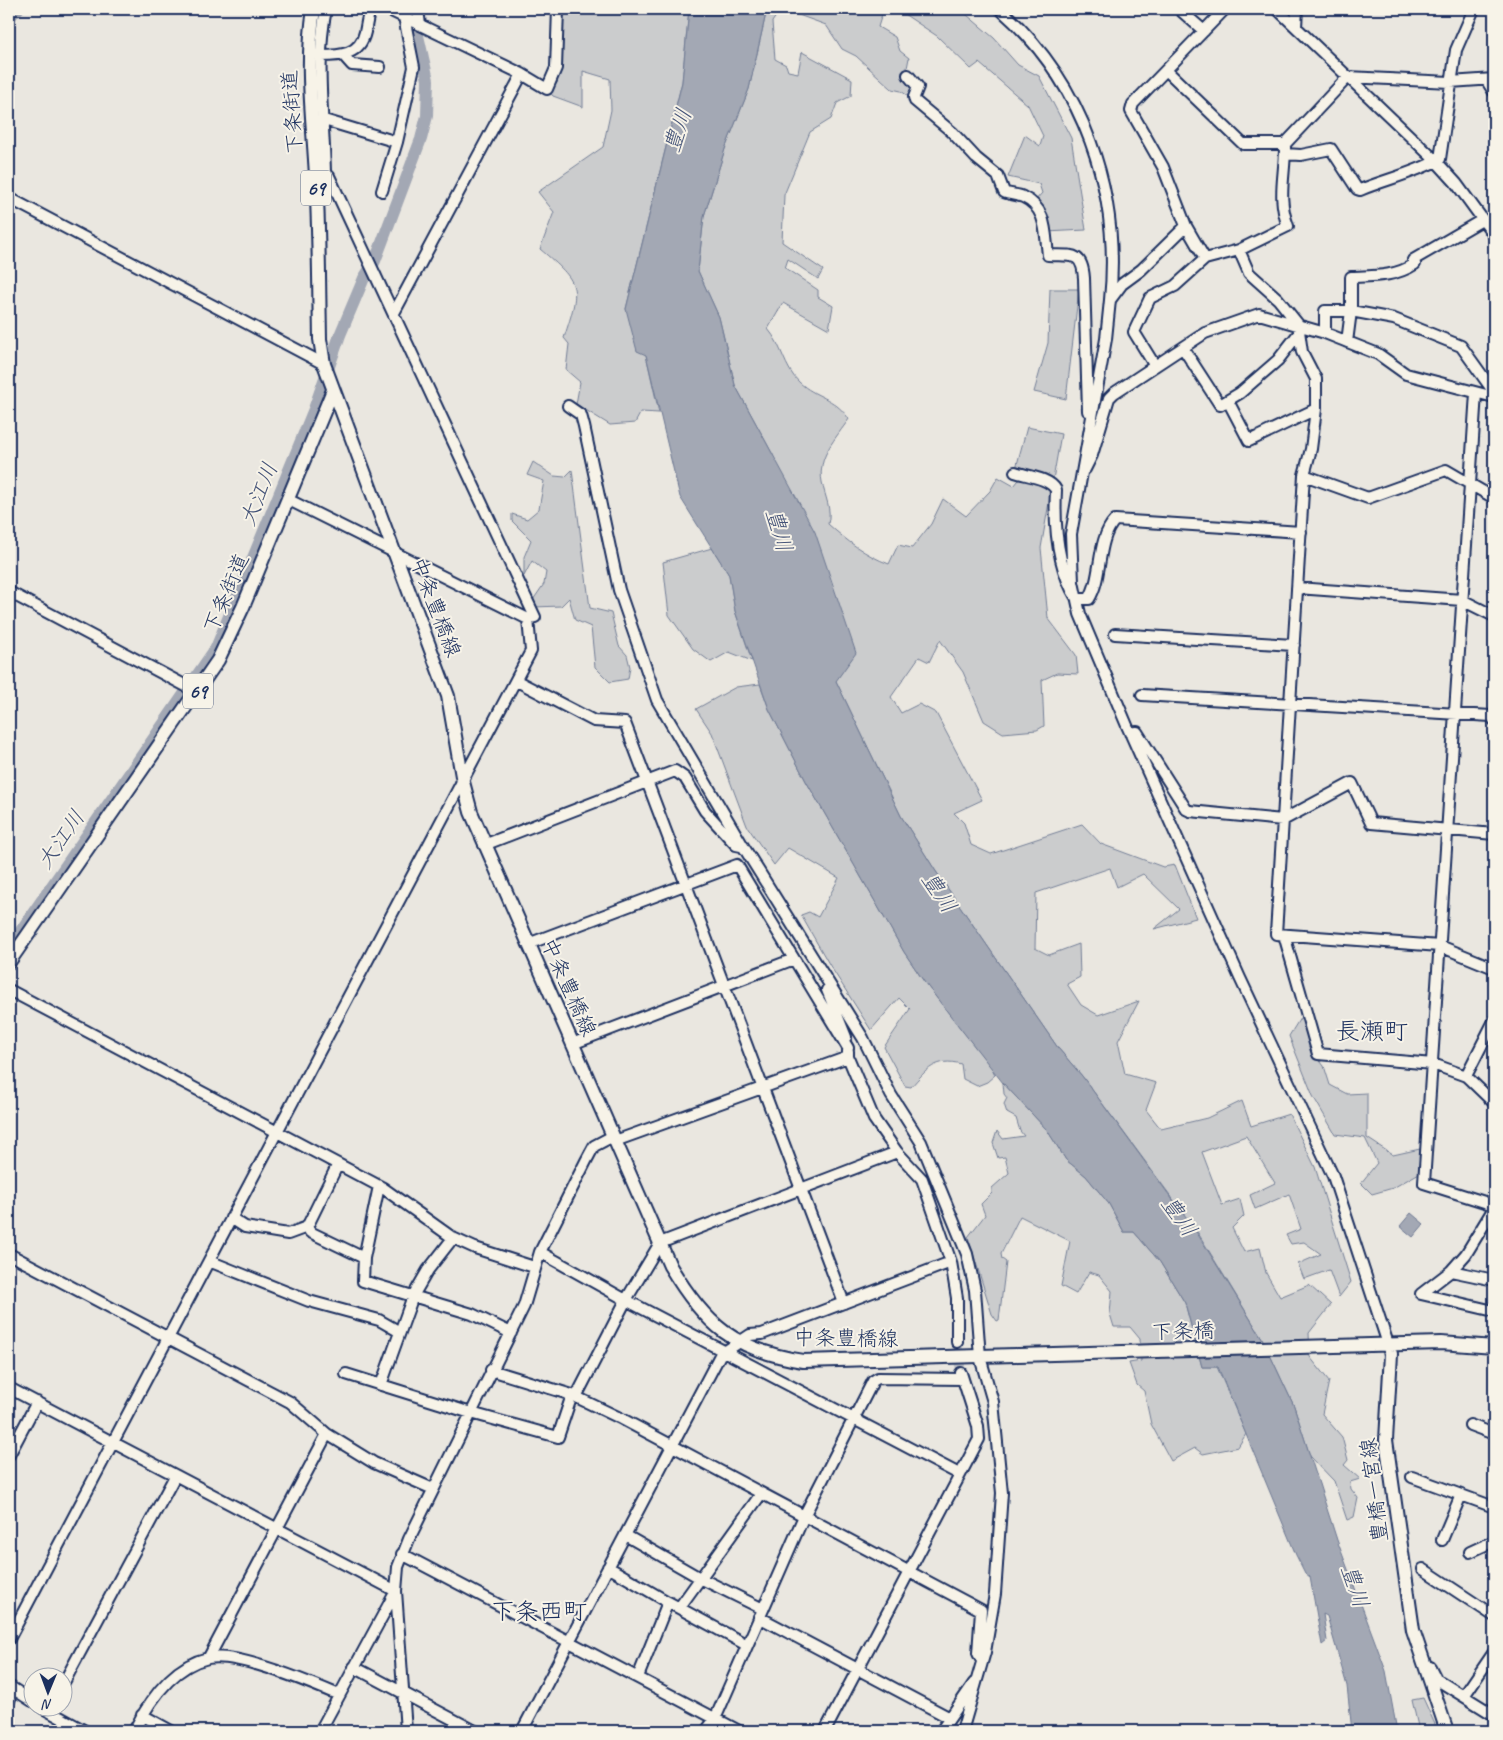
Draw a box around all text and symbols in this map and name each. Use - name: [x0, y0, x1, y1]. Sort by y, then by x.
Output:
- street label: 下条街道: [276, 69, 308, 155]
- water label: 豊川: [658, 105, 698, 156]
- road number: 69: [301, 170, 331, 206]
- water label: 大江川: [234, 459, 284, 530]
- water label: 豊川: [760, 505, 799, 555]
- street label: 下条街道: [198, 549, 254, 637]
- street label: 中条豊橋線: [405, 553, 467, 661]
- road number: 69: [183, 674, 213, 708]
- water label: 大江川: [30, 805, 91, 875]
- water label: 豊川: [915, 866, 963, 919]
- street label: 中条豊橋線: [536, 934, 602, 1040]
- district label: 長瀬町: [1336, 1016, 1408, 1046]
- water label: 豊川: [1155, 1191, 1203, 1243]
- street label: 下条橋: [1151, 1317, 1215, 1345]
- street label: 中条豊橋線: [793, 1324, 899, 1352]
- street label: 豊橋一宮線: [1355, 1436, 1393, 1544]
- water label: 豊川: [1335, 1561, 1375, 1612]
- district label: 下条西町: [491, 1596, 587, 1626]
- north arrow: [22, 1668, 72, 1718]
- text: N: [41, 1696, 52, 1713]

